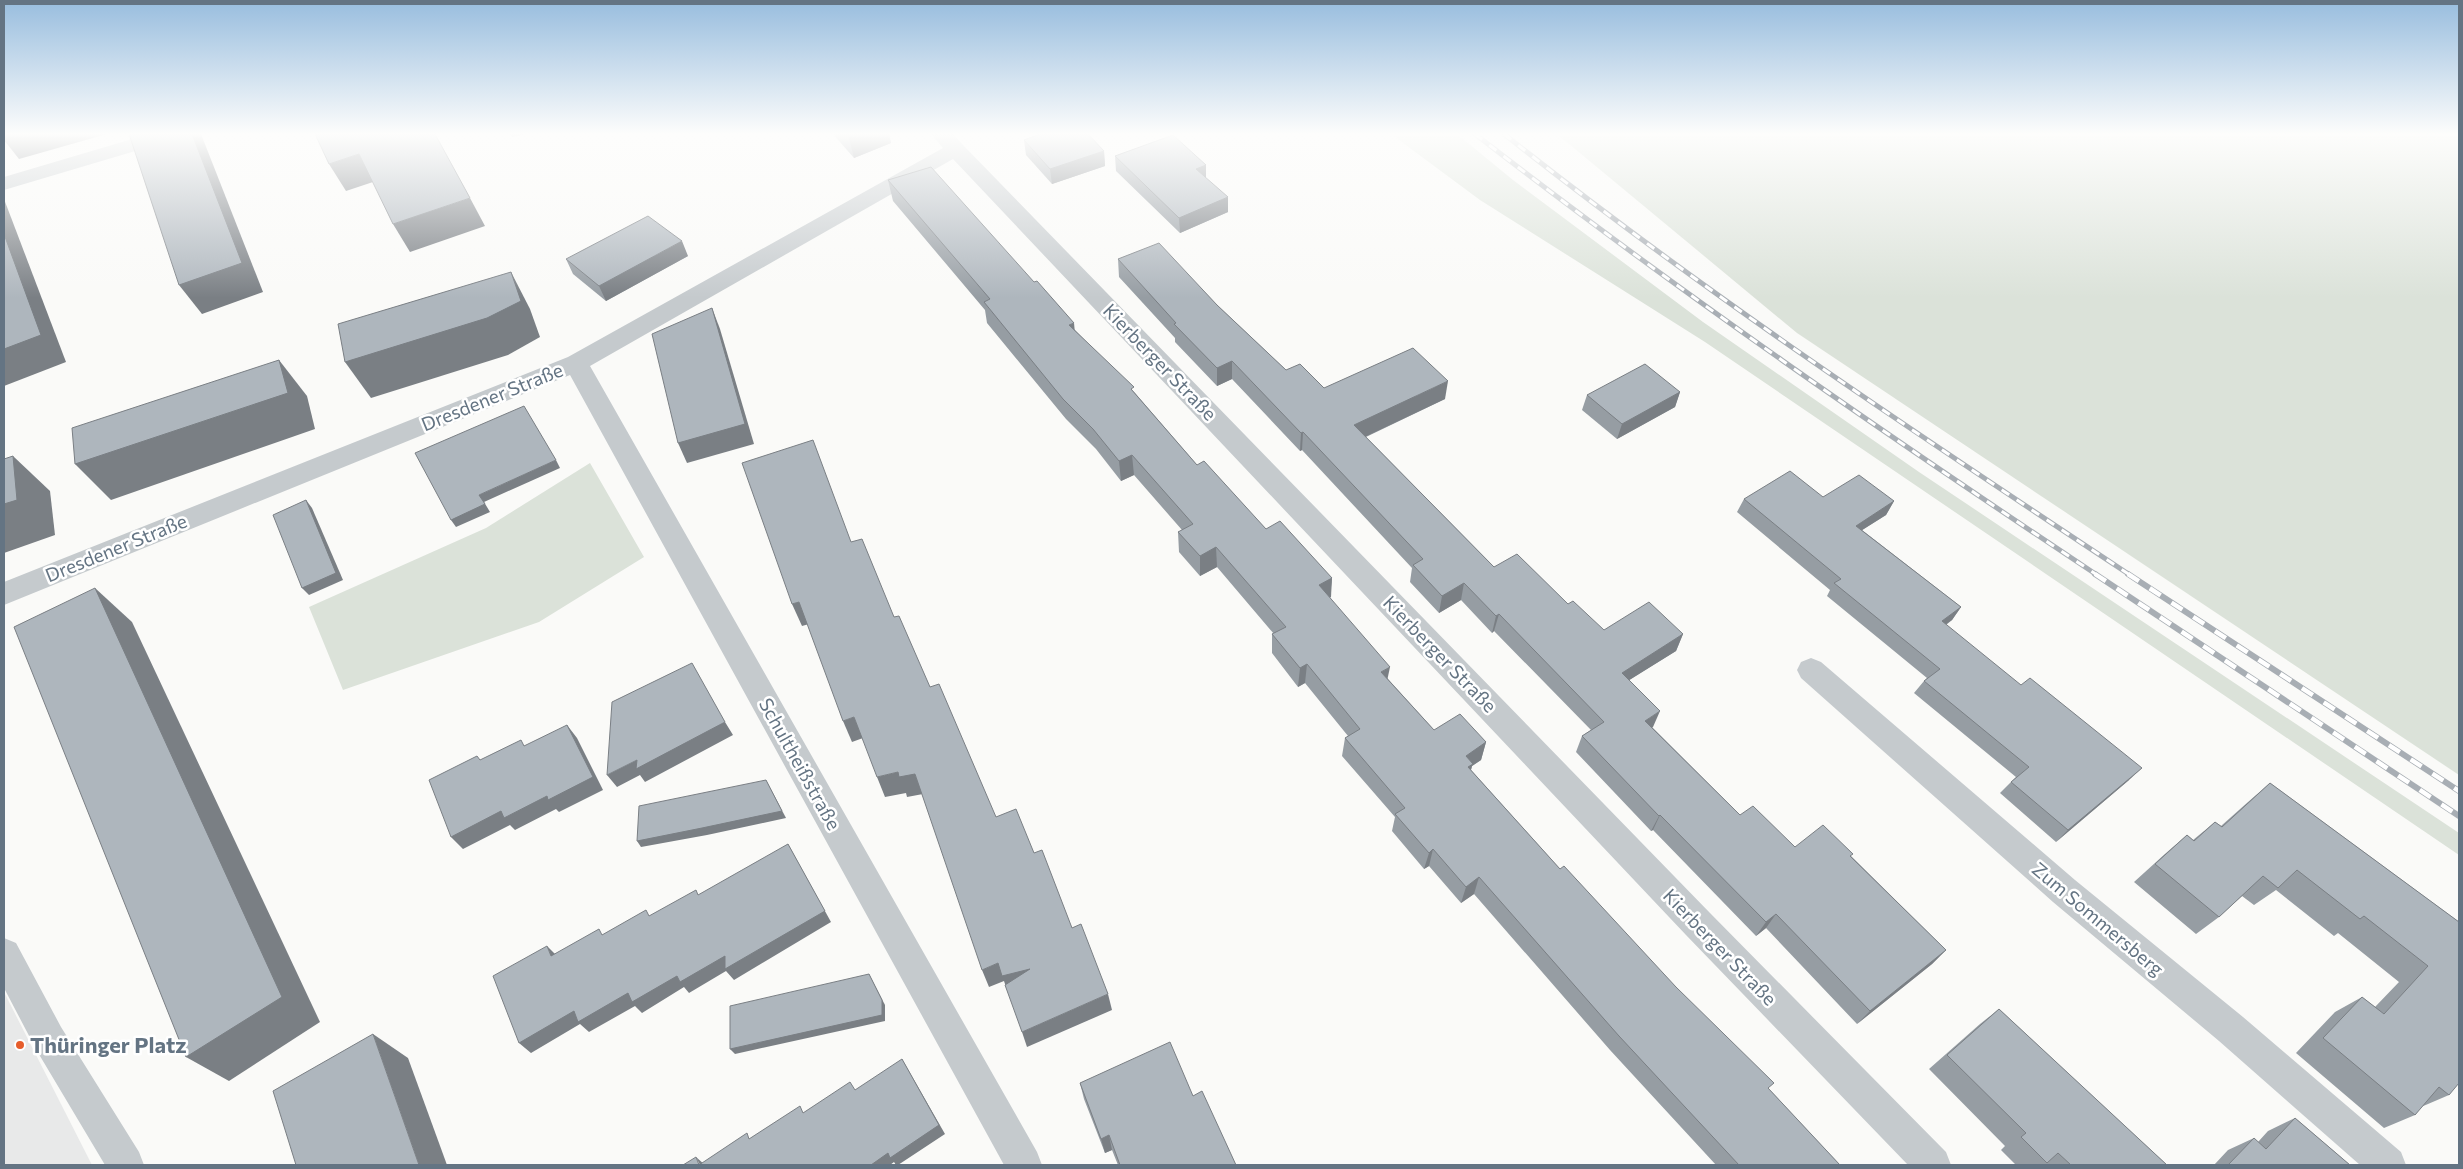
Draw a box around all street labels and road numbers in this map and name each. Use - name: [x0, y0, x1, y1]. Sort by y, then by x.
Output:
- street label: Kierberger Straße: [1099, 299, 1222, 425]
- street label: Dresdener Straße: [418, 358, 566, 435]
- street label: Dresdener Straße: [42, 509, 190, 586]
- street label: Kierberger Straße: [1379, 591, 1502, 717]
- street label: Schultheißstraße: [755, 694, 846, 834]
- street label: Zum Sommersberg: [2028, 857, 2169, 980]
- street label: Kierberger Straße: [1659, 884, 1782, 1010]

